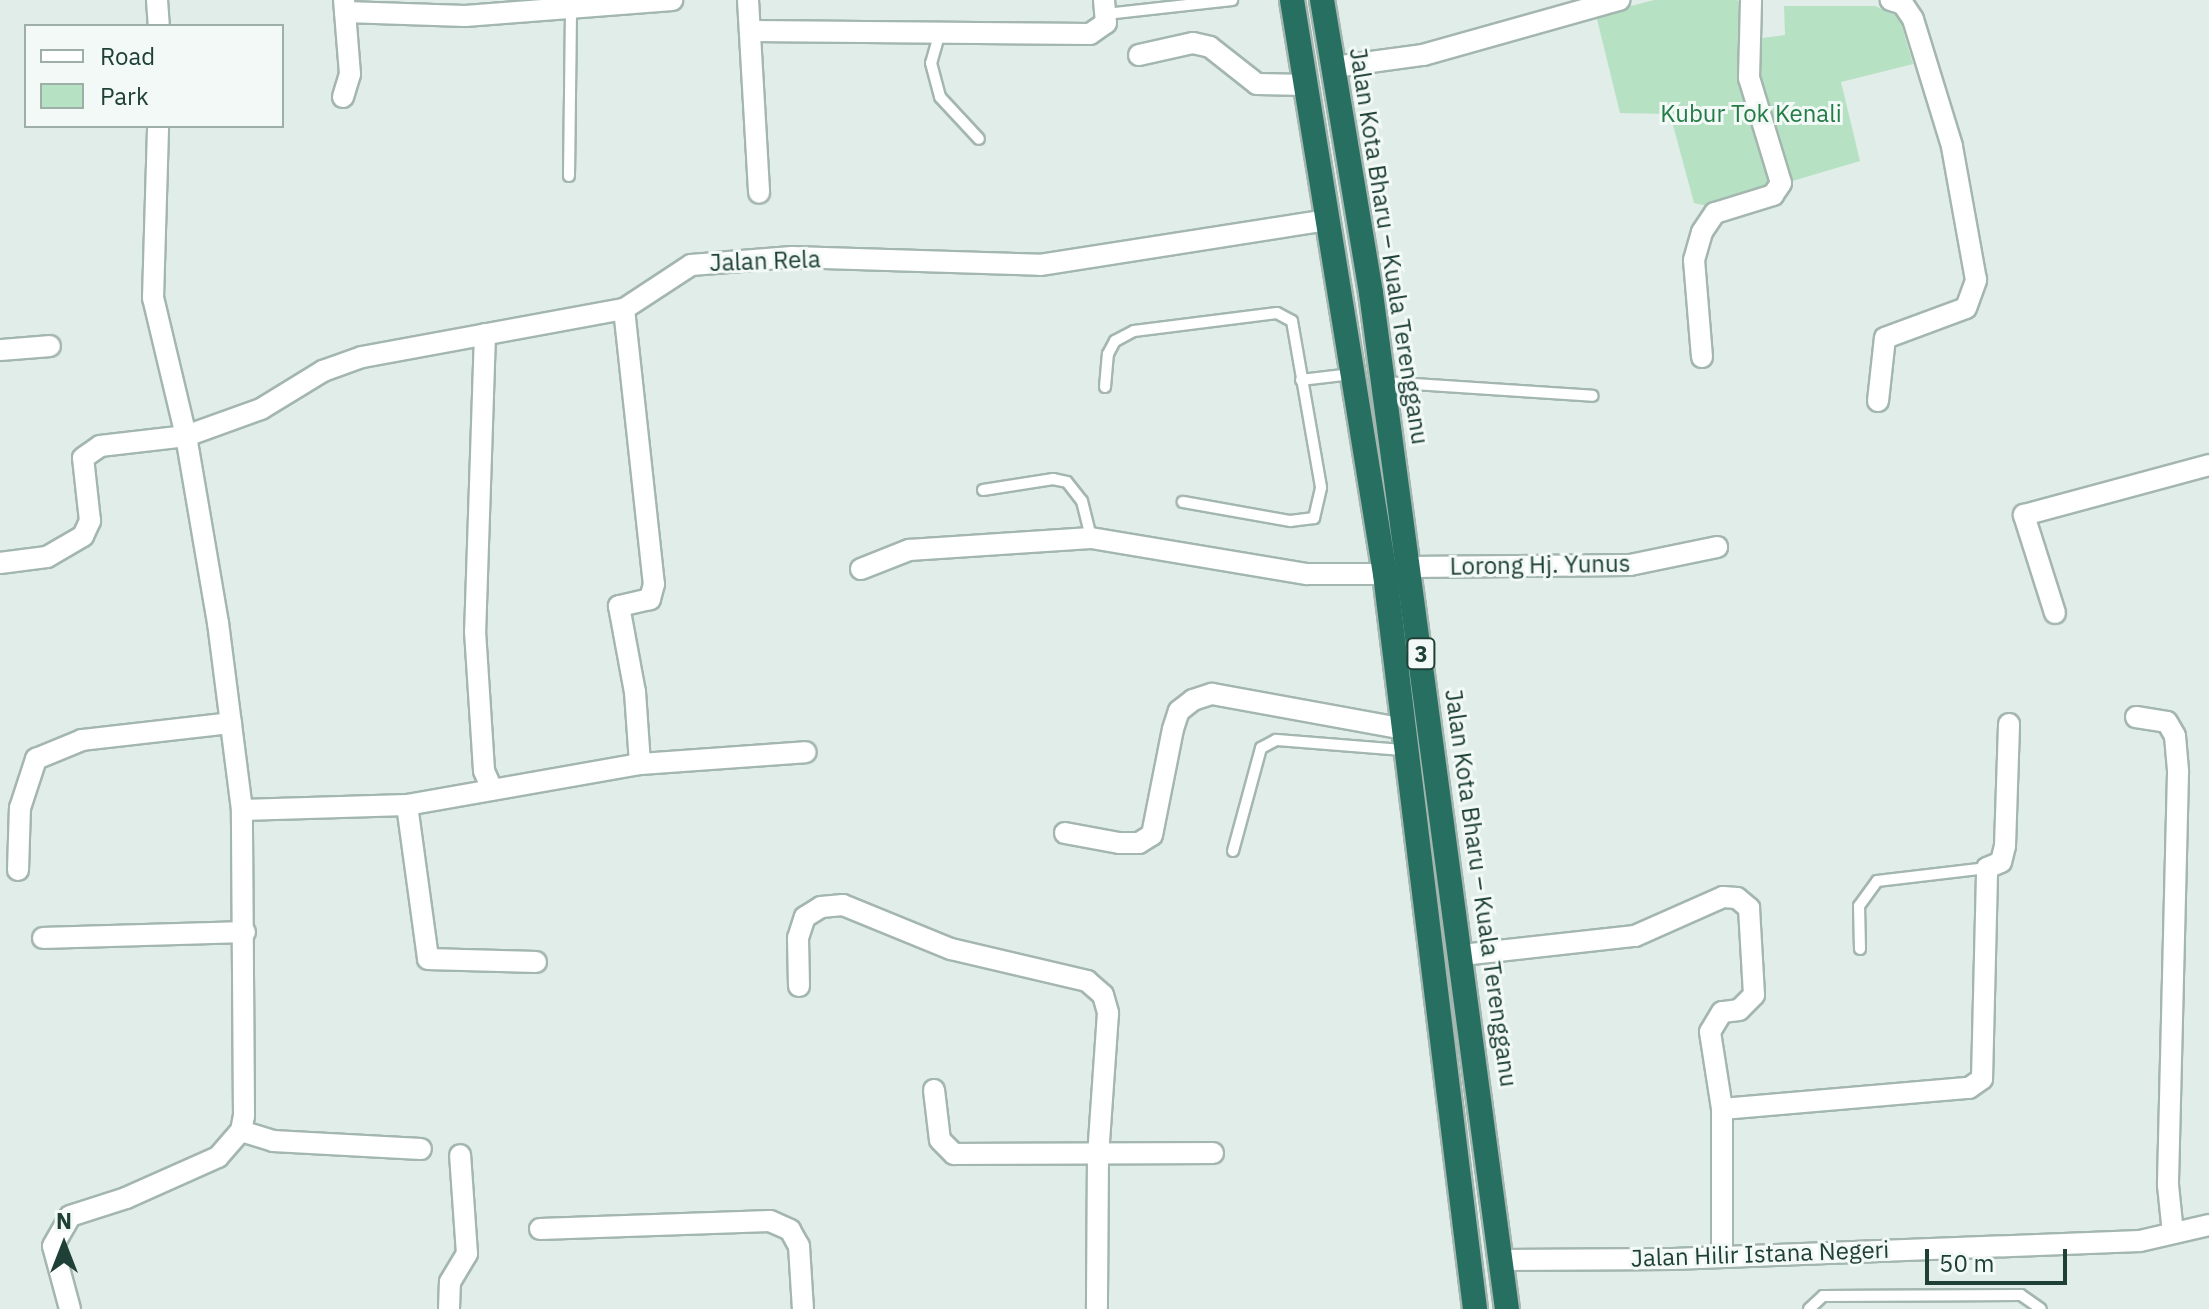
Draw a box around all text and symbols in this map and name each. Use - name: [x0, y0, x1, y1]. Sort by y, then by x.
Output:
- legend: [24, 24, 284, 128]
- text: Road: [100, 40, 155, 72]
- street label: Jalan Kota Bharu – Kuala Terengganu: [1343, 46, 1435, 446]
- text: Park: [100, 80, 149, 112]
- park label: Kubur Tok Kenali: [1660, 100, 1842, 128]
- street label: Jalan Rela: [709, 245, 821, 277]
- street label: Lorong Hj. Yunus: [1449, 549, 1631, 581]
- road number: 3: [1405, 636, 1437, 672]
- street label: Jalan Kota Bharu – Kuala Terengganu: [1439, 687, 1523, 1089]
- north arrow: [24, 1205, 104, 1285]
- text: N: [56, 1206, 72, 1235]
- scale bar: [1929, 1233, 2071, 1283]
- street label: Jalan Hilir Istana Negeri: [1630, 1235, 1890, 1273]
- text: 50 m: [1939, 1247, 1994, 1279]

